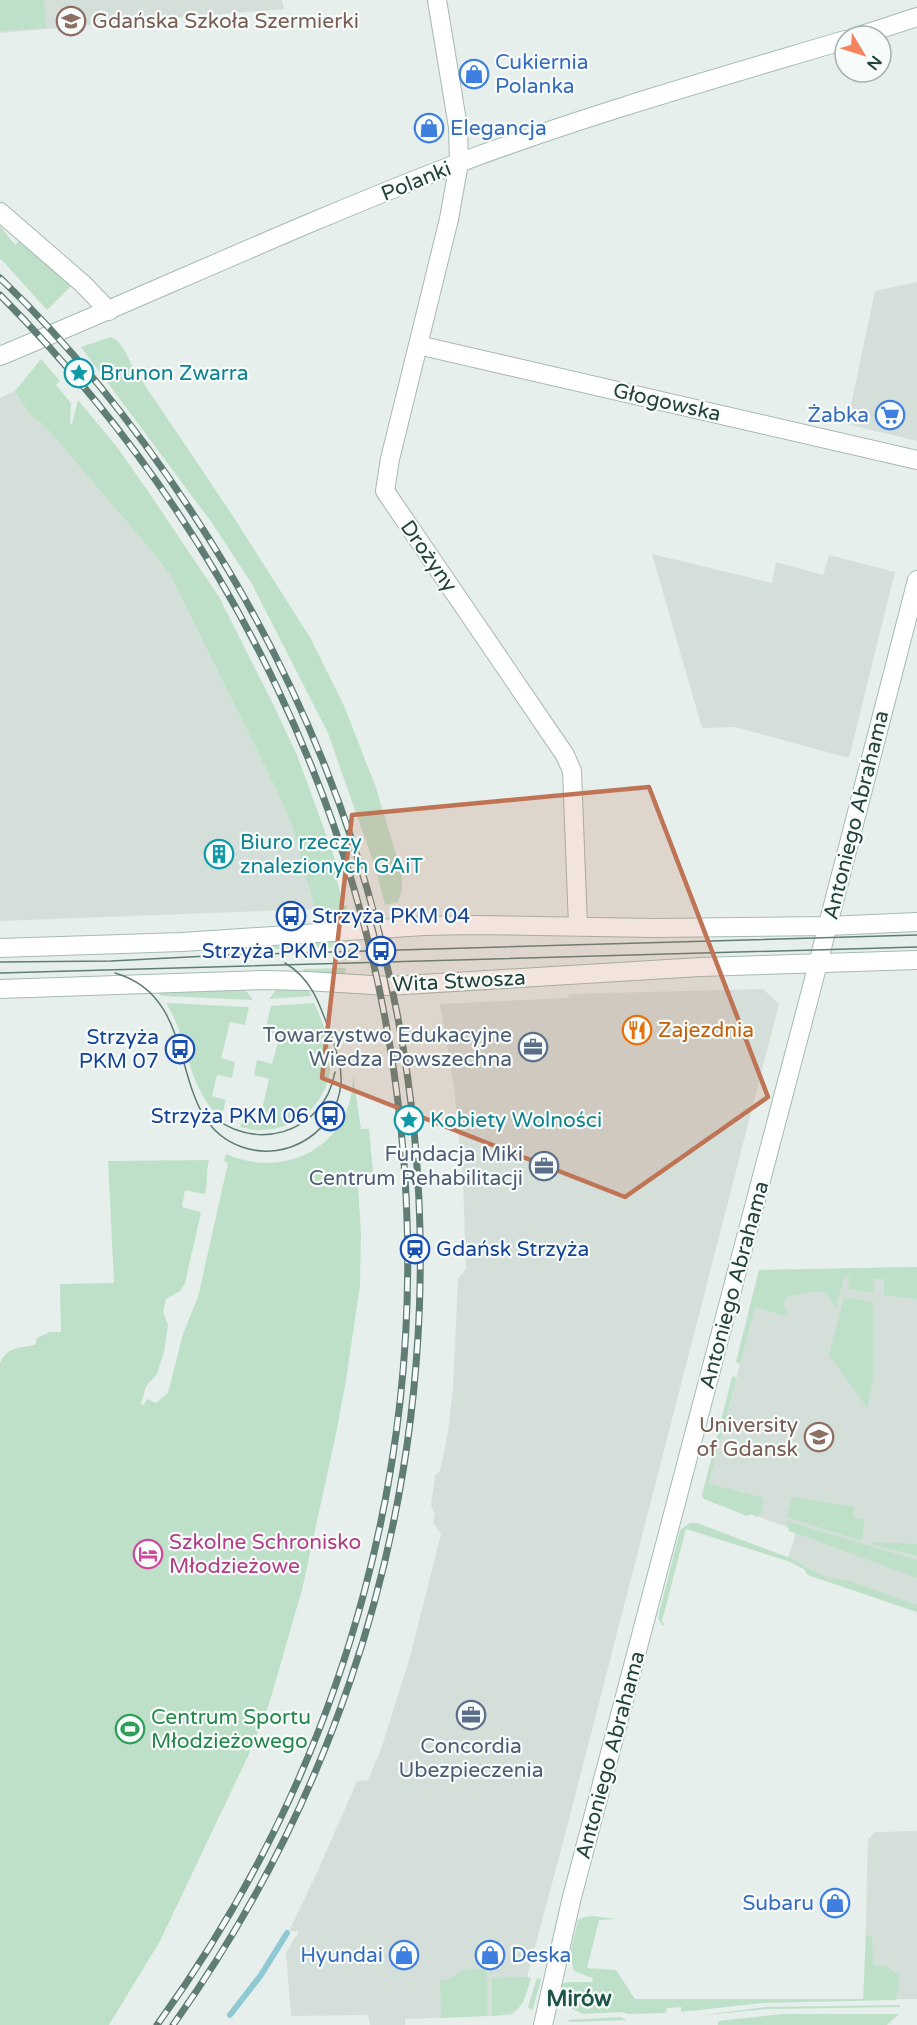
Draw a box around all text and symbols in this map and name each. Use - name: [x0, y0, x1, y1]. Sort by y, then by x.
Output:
- school or university icon: Gdańska Szkoła Szermierki: [55, 5, 87, 37]
- place label: Gdańska Szkoła Szermierki: [92, 9, 359, 34]
- north arrow: [833, 24, 893, 84]
- place label: Cukiernia Polanka: [495, 50, 589, 99]
- text: N: [862, 51, 886, 74]
- shop icon: Cukiernia Polanka: [458, 58, 490, 90]
- shop icon: Elegancja: [413, 112, 445, 144]
- place label: Elegancja: [450, 116, 547, 141]
- street label: Polanki: [378, 156, 455, 207]
- place icon: Brunon Zwarra: [63, 357, 95, 389]
- place label: Brunon Zwarra: [100, 361, 249, 386]
- street label: Głogowska: [611, 378, 723, 427]
- supermarket icon: Żabka: [874, 399, 906, 431]
- place label: Żabka: [808, 403, 869, 428]
- street label: Drożyny: [395, 516, 462, 597]
- street label: Antoniego Abrahama: [818, 708, 895, 922]
- place label: Biuro rzeczy znalezionych GAiT: [240, 830, 423, 879]
- building icon: Biuro rzeczy znalezionych GAiT: [203, 838, 235, 870]
- bus stop icon: Strzyża PKM 04: [275, 900, 307, 932]
- place label: Strzyża PKM 04: [312, 904, 470, 929]
- bus stop icon: Strzyża PKM 02: [365, 935, 397, 967]
- place label: Strzyża PKM 02: [202, 939, 360, 964]
- street label: Wita Stwosza: [392, 966, 526, 997]
- restaurant icon: Zajezdnia: [621, 1014, 653, 1046]
- place label: Zajezdnia: [658, 1018, 754, 1043]
- place label: Towarzystwo Edukacyjne Wiedza Powszechna: [263, 1023, 512, 1072]
- place label: Strzyża PKM 07: [79, 1025, 159, 1074]
- office icon: Towarzystwo Edukacyjne Wiedza Powszechna: [517, 1031, 549, 1063]
- bus stop icon: Strzyża PKM 07: [164, 1033, 196, 1065]
- bus stop icon: Strzyża PKM 06: [314, 1100, 346, 1132]
- place label: Strzyża PKM 06: [151, 1104, 309, 1129]
- place icon: Kobiety Wolności: [393, 1104, 425, 1136]
- place label: Kobiety Wolności: [430, 1108, 602, 1133]
- place label: Fundacja Miki Centrum Rehabilitacji: [309, 1142, 523, 1191]
- office icon: Fundacja Miki Centrum Rehabilitacji: [528, 1150, 560, 1182]
- street label: Antoniego Abrahama: [695, 1178, 774, 1392]
- station icon: Gdańsk Strzyża: [399, 1233, 431, 1265]
- place label: Gdańsk Strzyża: [436, 1237, 589, 1262]
- place label: University of Gdansk: [697, 1413, 798, 1462]
- school or university icon: University of Gdansk: [803, 1421, 835, 1453]
- place label: Szkolne Schronisko Młodzieżowe: [169, 1530, 361, 1579]
- hotel icon: Szkolne Schronisko Młodzieżowe: [132, 1538, 164, 1570]
- street label: Antoniego Abrahama: [571, 1648, 650, 1862]
- office icon: Concordia Ubezpieczenia: [455, 1699, 487, 1731]
- place label: Centrum Sportu Młodzieżowego: [151, 1705, 311, 1754]
- sports icon: Centrum Sportu Młodzieżowego: [114, 1713, 146, 1745]
- place label: Concordia Ubezpieczenia: [399, 1734, 543, 1783]
- shop icon: Subaru: [819, 1887, 851, 1919]
- place label: Subaru: [743, 1891, 814, 1916]
- shop icon: Hyundai: [388, 1939, 420, 1971]
- shop icon: Deska: [474, 1939, 506, 1971]
- place label: Hyundai: [300, 1943, 383, 1968]
- place label: Deska: [511, 1943, 571, 1968]
- district label: Mirów: [546, 1986, 612, 2012]

